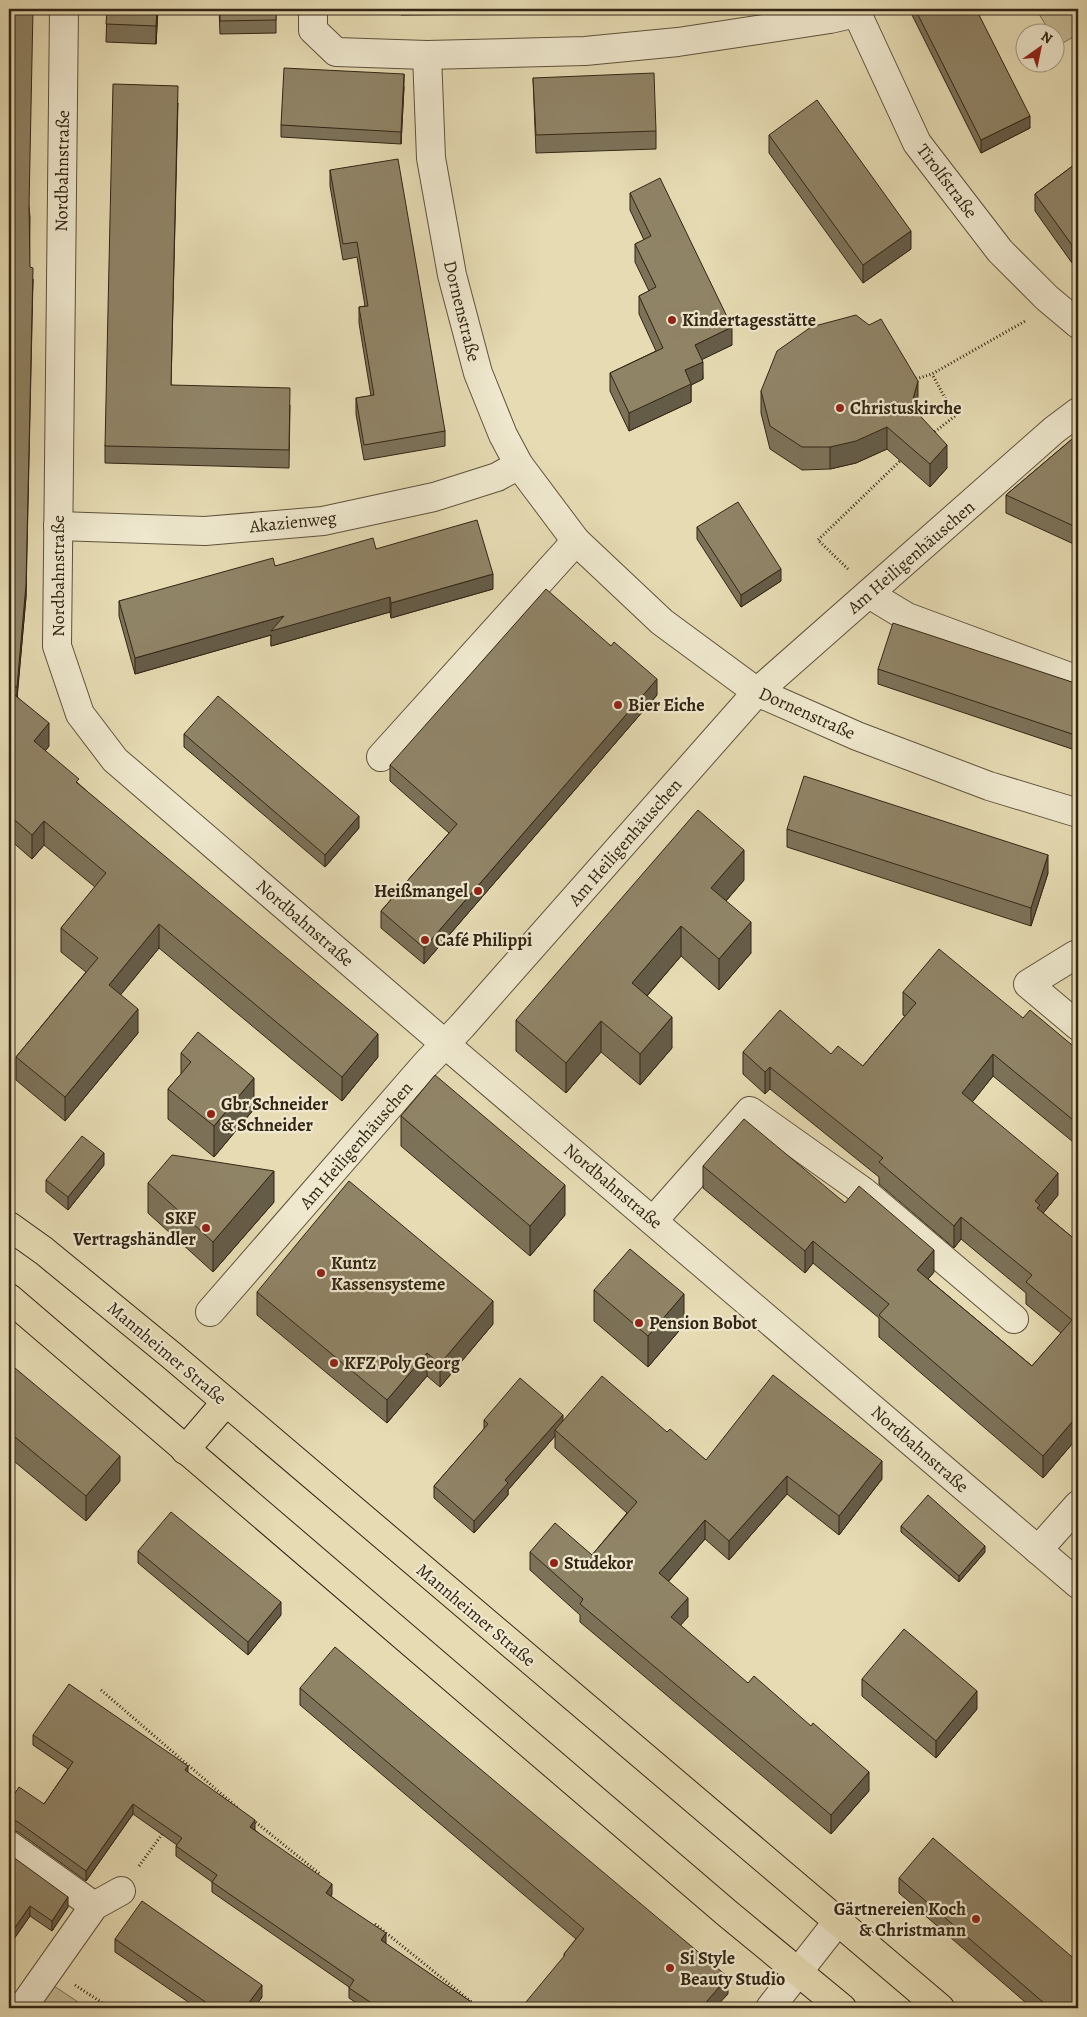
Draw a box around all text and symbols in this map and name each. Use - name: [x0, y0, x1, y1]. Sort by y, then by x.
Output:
- north arrow: [1014, 22, 1064, 72]
- text: N: [1037, 27, 1056, 48]
- street label: Nordbahnstraße: [49, 110, 75, 232]
- street label: Tirolfstraße: [911, 139, 983, 223]
- street label: Dornenstraße: [438, 258, 486, 364]
- place label: Kindertagesstätte: [682, 308, 816, 332]
- marker: Kindertagesstätte: [666, 314, 678, 326]
- place label: Christuskirche: [850, 396, 962, 420]
- marker: Christuskirche: [834, 402, 846, 414]
- street label: Am Heiligenhäuschen: [841, 495, 980, 620]
- street label: Akazienweg: [247, 505, 338, 539]
- street label: Nordbahnstraße: [46, 515, 70, 637]
- street label: Dornenstraße: [755, 681, 859, 745]
- place label: Bier Eiche: [628, 693, 705, 717]
- marker: Bier Eiche: [612, 699, 624, 711]
- street label: Am Heiligenhäuschen: [562, 773, 687, 912]
- street label: Nordbahnstraße: [251, 874, 359, 972]
- place label: Heißmangel: [374, 879, 468, 903]
- marker: Heißmangel: [472, 885, 484, 897]
- place label: Café Philippi: [435, 928, 532, 952]
- marker: Café Philippi: [419, 934, 431, 946]
- street label: Am Heiligenhäuschen: [293, 1076, 418, 1215]
- place label: Gbr Schneider & Schneider: [221, 1092, 329, 1137]
- marker: Gbr Schneider & Schneider: [205, 1108, 217, 1120]
- street label: Nordbahnstraße: [559, 1138, 667, 1234]
- place label: SKF Vertragshändler: [72, 1206, 197, 1251]
- marker: SKF Vertragshändler: [200, 1222, 212, 1234]
- place label: Kuntz Kassensysteme: [331, 1251, 445, 1296]
- marker: Kuntz Kassensysteme: [315, 1267, 327, 1279]
- street label: Mannheimer Straße: [102, 1296, 232, 1410]
- place label: Pension Bobot: [649, 1311, 757, 1335]
- marker: Pension Bobot: [633, 1317, 645, 1329]
- place label: KFZ Poly Georg: [344, 1351, 461, 1375]
- marker: KFZ Poly Georg: [328, 1357, 340, 1369]
- street label: Nordbahnstraße: [866, 1400, 974, 1498]
- place label: Studekor: [564, 1551, 634, 1575]
- marker: Studekor: [548, 1557, 560, 1569]
- street label: Mannheimer Straße: [411, 1558, 541, 1672]
- place label: Gärtnereien Koch & Christmann: [834, 1897, 966, 1942]
- marker: Gärtnereien Koch & Christmann: [970, 1913, 982, 1925]
- place label: Si Style Beauty Studio: [680, 1946, 785, 1991]
- marker: Si Style Beauty Studio: [664, 1962, 676, 1974]

